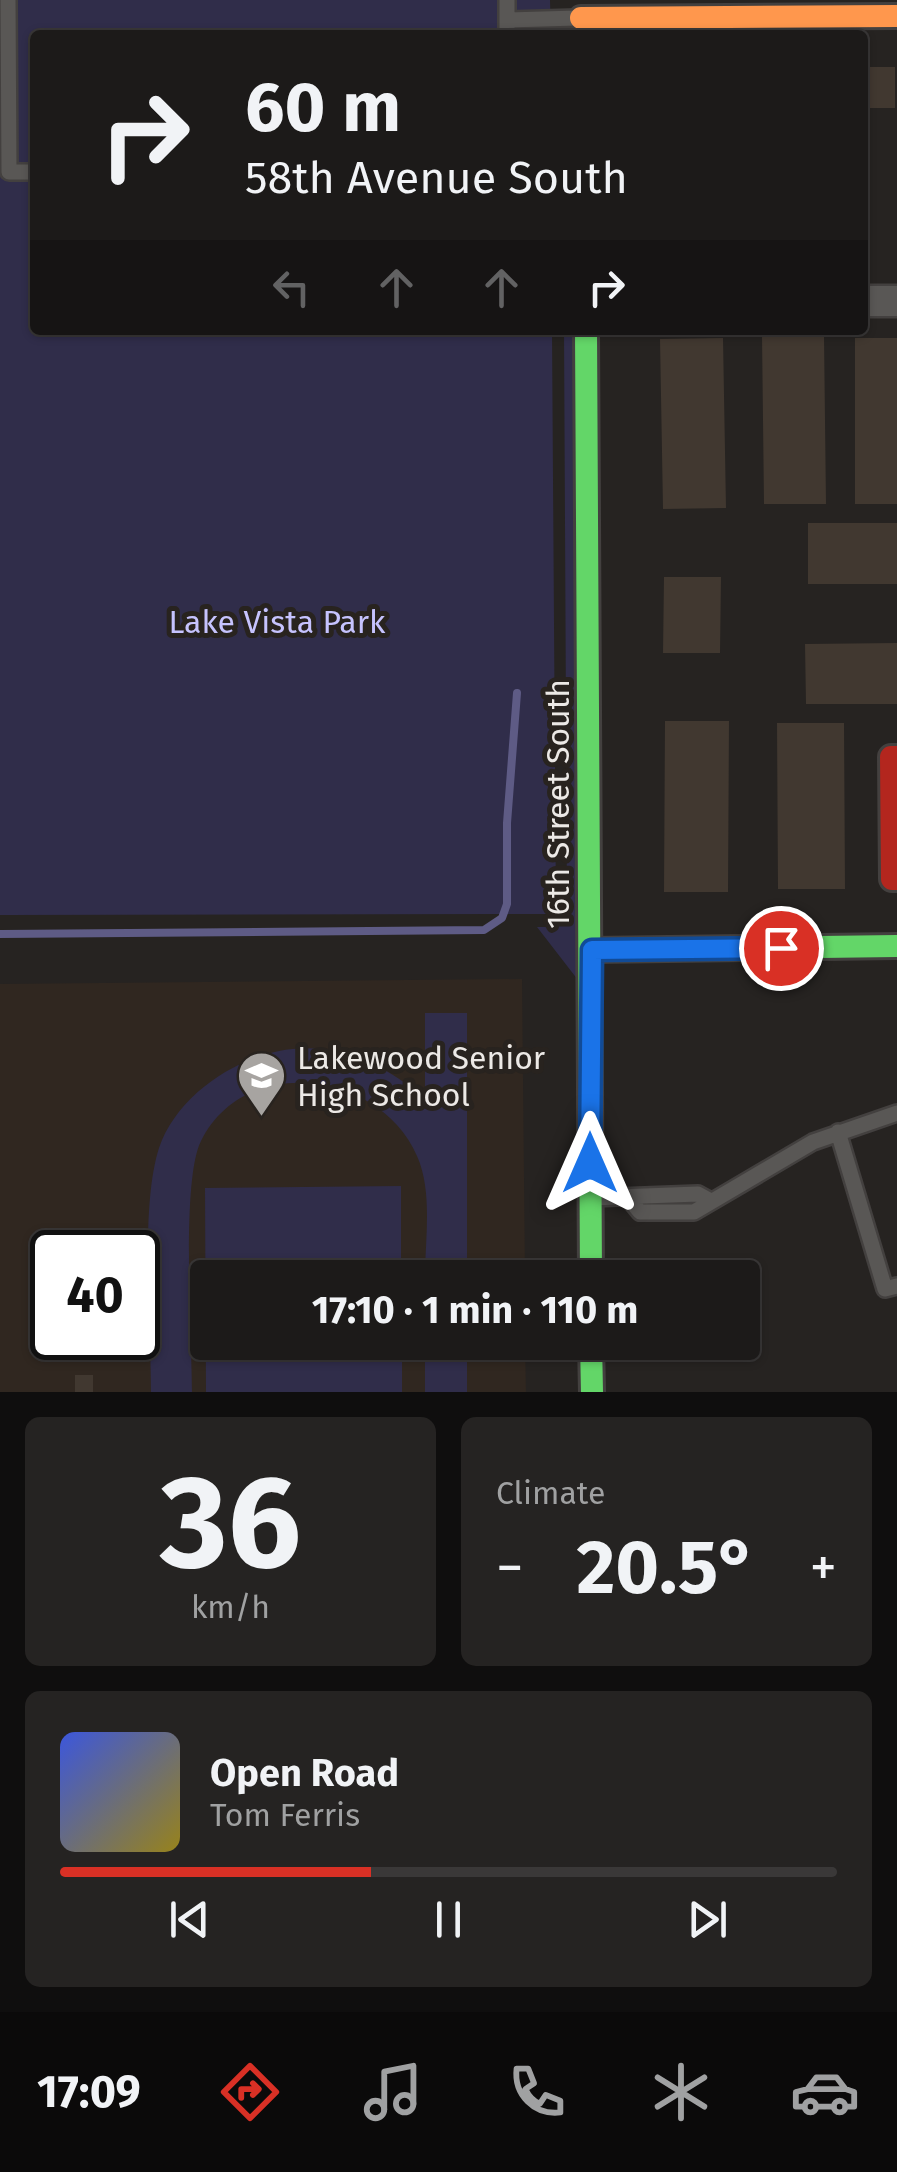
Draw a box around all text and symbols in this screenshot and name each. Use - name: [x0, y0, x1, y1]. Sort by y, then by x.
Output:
- text: 60 m: [245, 66, 401, 150]
- icon: right: [80, 70, 210, 200]
- text: 58th Avenue South: [245, 151, 628, 205]
- icon: left: [264, 260, 319, 315]
- icon: ahead: [369, 260, 424, 315]
- icon: ahead: [474, 260, 529, 315]
- icon: right: [579, 260, 634, 315]
- park label: Lake Vista Park: [169, 603, 386, 641]
- street label: 16th Street South: [539, 679, 577, 929]
- pin: [739, 906, 824, 991]
- icon: arrive: [754, 921, 809, 976]
- place label: Lakewood Senior High School: [297, 1039, 546, 1114]
- school or university icon: Lakewood Senior High School: [236, 1050, 288, 1118]
- position arrow: [538, 1111, 642, 1215]
- speed limit sign: 40: [30, 1230, 160, 1360]
- text: 17:10 · 1 min · 110 m: [312, 1287, 638, 1333]
- text: 36: [160, 1445, 301, 1601]
- text: Climate: [496, 1474, 605, 1512]
- text: 20.5°: [577, 1523, 757, 1613]
- text: −: [496, 1535, 524, 1601]
- text: +: [810, 1535, 837, 1601]
- text: km/h: [191, 1588, 270, 1626]
- text: Open Road: [210, 1750, 399, 1796]
- text: Tom Ferris: [210, 1796, 360, 1834]
- icon: previous: [162, 1892, 217, 1947]
- icon: pause: [421, 1892, 476, 1947]
- icon: next: [680, 1892, 735, 1947]
- icon: directions: [215, 2057, 285, 2127]
- icon: music: [358, 2057, 428, 2127]
- icon: phone: [502, 2057, 572, 2127]
- icon: climate: [646, 2057, 716, 2127]
- icon: car: [790, 2057, 860, 2127]
- text: 17:09: [37, 2065, 141, 2119]

